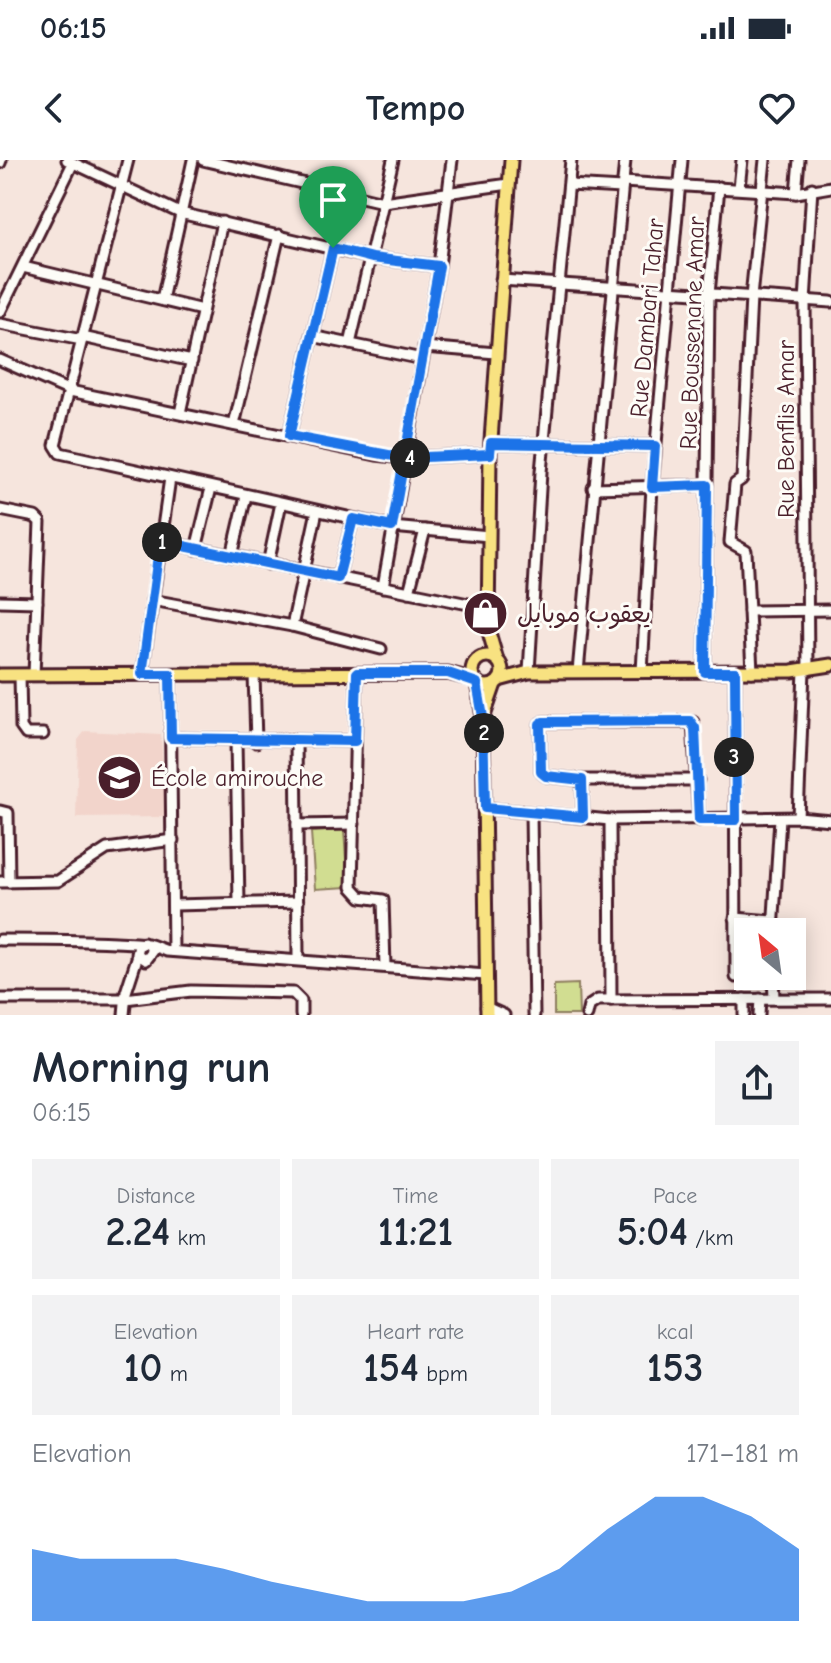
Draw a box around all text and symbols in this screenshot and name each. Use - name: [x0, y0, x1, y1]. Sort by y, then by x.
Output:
- text: 06:15: [40, 11, 107, 46]
- icon: back: [32, 86, 76, 130]
- icon: heart: [755, 86, 799, 130]
- text: Tempo: [366, 88, 465, 129]
- pin: [299, 166, 367, 248]
- icon: arrive: [311, 178, 355, 222]
- street label: Rue Boussenane Amar: [674, 216, 710, 450]
- street label: Rue Dambari Tahar: [624, 217, 670, 419]
- street label: Rue Benflis Amar: [772, 340, 800, 518]
- pin: 4: [390, 438, 430, 478]
- text: 4: [405, 445, 415, 471]
- pin: 1: [142, 522, 182, 562]
- text: 1: [158, 529, 166, 555]
- shop icon: يعقوب موبايل: [462, 590, 510, 638]
- place label: يعقوب موبايل: [517, 600, 651, 629]
- pin: 2: [464, 713, 504, 753]
- text: 2: [479, 720, 489, 746]
- pin: 3: [714, 737, 754, 777]
- text: 3: [729, 744, 739, 770]
- school or university icon: École amirouche: [96, 754, 144, 802]
- place label: École amirouche: [151, 764, 323, 792]
- north arrow: [734, 918, 806, 990]
- map controls: [734, 918, 806, 990]
- button: share: [715, 1041, 799, 1125]
- text: Morning run: [32, 1042, 271, 1093]
- text: 06:15: [32, 1098, 91, 1128]
- text: Distance: [116, 1183, 195, 1209]
- text: Time: [393, 1183, 438, 1209]
- text: Pace: [653, 1183, 697, 1209]
- text: 2.24: [105, 1209, 170, 1255]
- text: 11:21: [378, 1209, 453, 1255]
- text: 5:04: [617, 1209, 688, 1255]
- text: km: [170, 1225, 206, 1251]
- text: /km: [688, 1225, 734, 1251]
- text: Elevation: [114, 1319, 198, 1345]
- text: Heart rate: [367, 1319, 464, 1345]
- text: kcal: [657, 1319, 694, 1345]
- text: 10: [124, 1345, 162, 1391]
- text: 154: [363, 1345, 419, 1391]
- text: 153: [647, 1345, 704, 1391]
- text: m: [162, 1361, 188, 1387]
- text: bpm: [419, 1361, 468, 1387]
- text: Elevation: [32, 1439, 132, 1469]
- text: 171–181 m: [686, 1439, 799, 1469]

